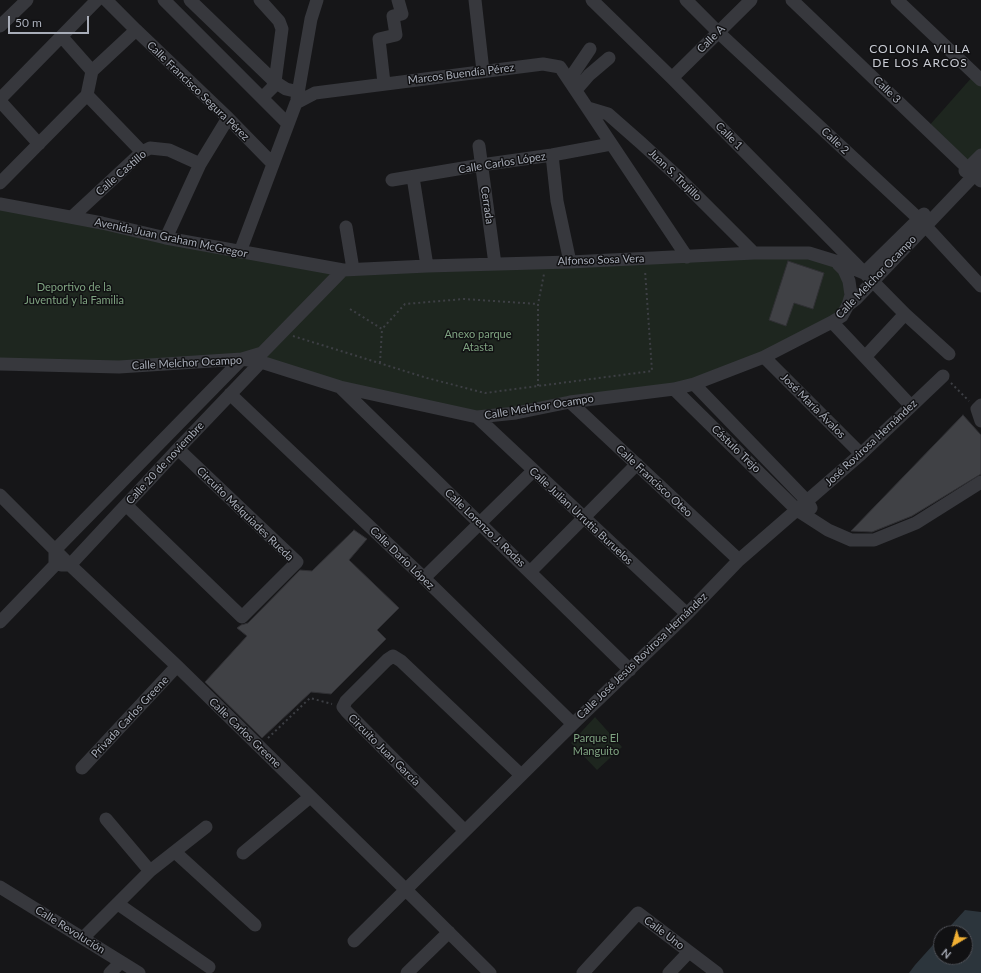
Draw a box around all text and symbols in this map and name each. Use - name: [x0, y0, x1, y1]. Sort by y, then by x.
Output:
- scale bar: [10, 8, 91, 34]
- text: 50 m: [15, 15, 42, 30]
- street label: Calle A: [694, 22, 728, 56]
- street label: Calle Francisco Segura Pérez: [144, 39, 252, 143]
- district label: COLONIA VILLA DE LOS ARCOS: [869, 42, 971, 70]
- street label: Marcos Buendía Pérez: [407, 61, 515, 87]
- street label: Calle 3: [871, 74, 903, 106]
- street label: Calle 1: [713, 120, 745, 152]
- street label: Calle 2: [818, 125, 852, 157]
- street label: Juan S. Trujillo: [646, 146, 704, 204]
- street label: Calle Castillo: [93, 148, 149, 198]
- street label: Calle Carlos López: [457, 150, 547, 176]
- street label: Cerrada: [478, 185, 496, 225]
- street label: Avenida Juan Graham McGregor: [93, 215, 249, 261]
- street label: Calle Melchor Ocampo: [833, 233, 919, 321]
- street label: Alfonso Sosa Vera: [557, 252, 645, 268]
- park label: Deportivo de la Juventud y la Familia: [24, 280, 124, 306]
- park label: Anexo parque Atasta: [444, 327, 512, 353]
- street label: Calle Melchor Ocampo: [132, 354, 242, 372]
- street label: José María Ávalos: [778, 371, 848, 441]
- street label: Calle Melchor Ocampo: [483, 392, 595, 422]
- street label: José Rovirosa Hernández: [822, 397, 920, 489]
- street label: Calle 20 de noviembre: [123, 419, 207, 507]
- street label: Cástulo Trejo: [709, 422, 763, 476]
- street label: Calle Francisco Oteo: [613, 442, 695, 520]
- street label: Circuito Melquiades Rueda: [194, 464, 296, 564]
- street label: Calle Julian Urrutia Buruelos: [527, 465, 635, 567]
- street label: Calle Lorenzo J. Rodas: [442, 486, 528, 570]
- street label: Calle Darío López: [367, 524, 437, 592]
- street label: Calle José Jesús Rovirosa Hernández: [574, 590, 710, 722]
- street label: Privada Carlos Greene: [89, 673, 171, 761]
- street label: Calle Carlos Greene: [206, 695, 284, 771]
- street label: Circuito Juan García: [345, 711, 423, 789]
- park label: Parque El Manguito: [573, 731, 619, 757]
- street label: Calle Revolución: [33, 903, 107, 957]
- street label: Calle Uno: [641, 914, 687, 952]
- north arrow: [933, 925, 973, 965]
- text: N: [939, 946, 953, 962]

